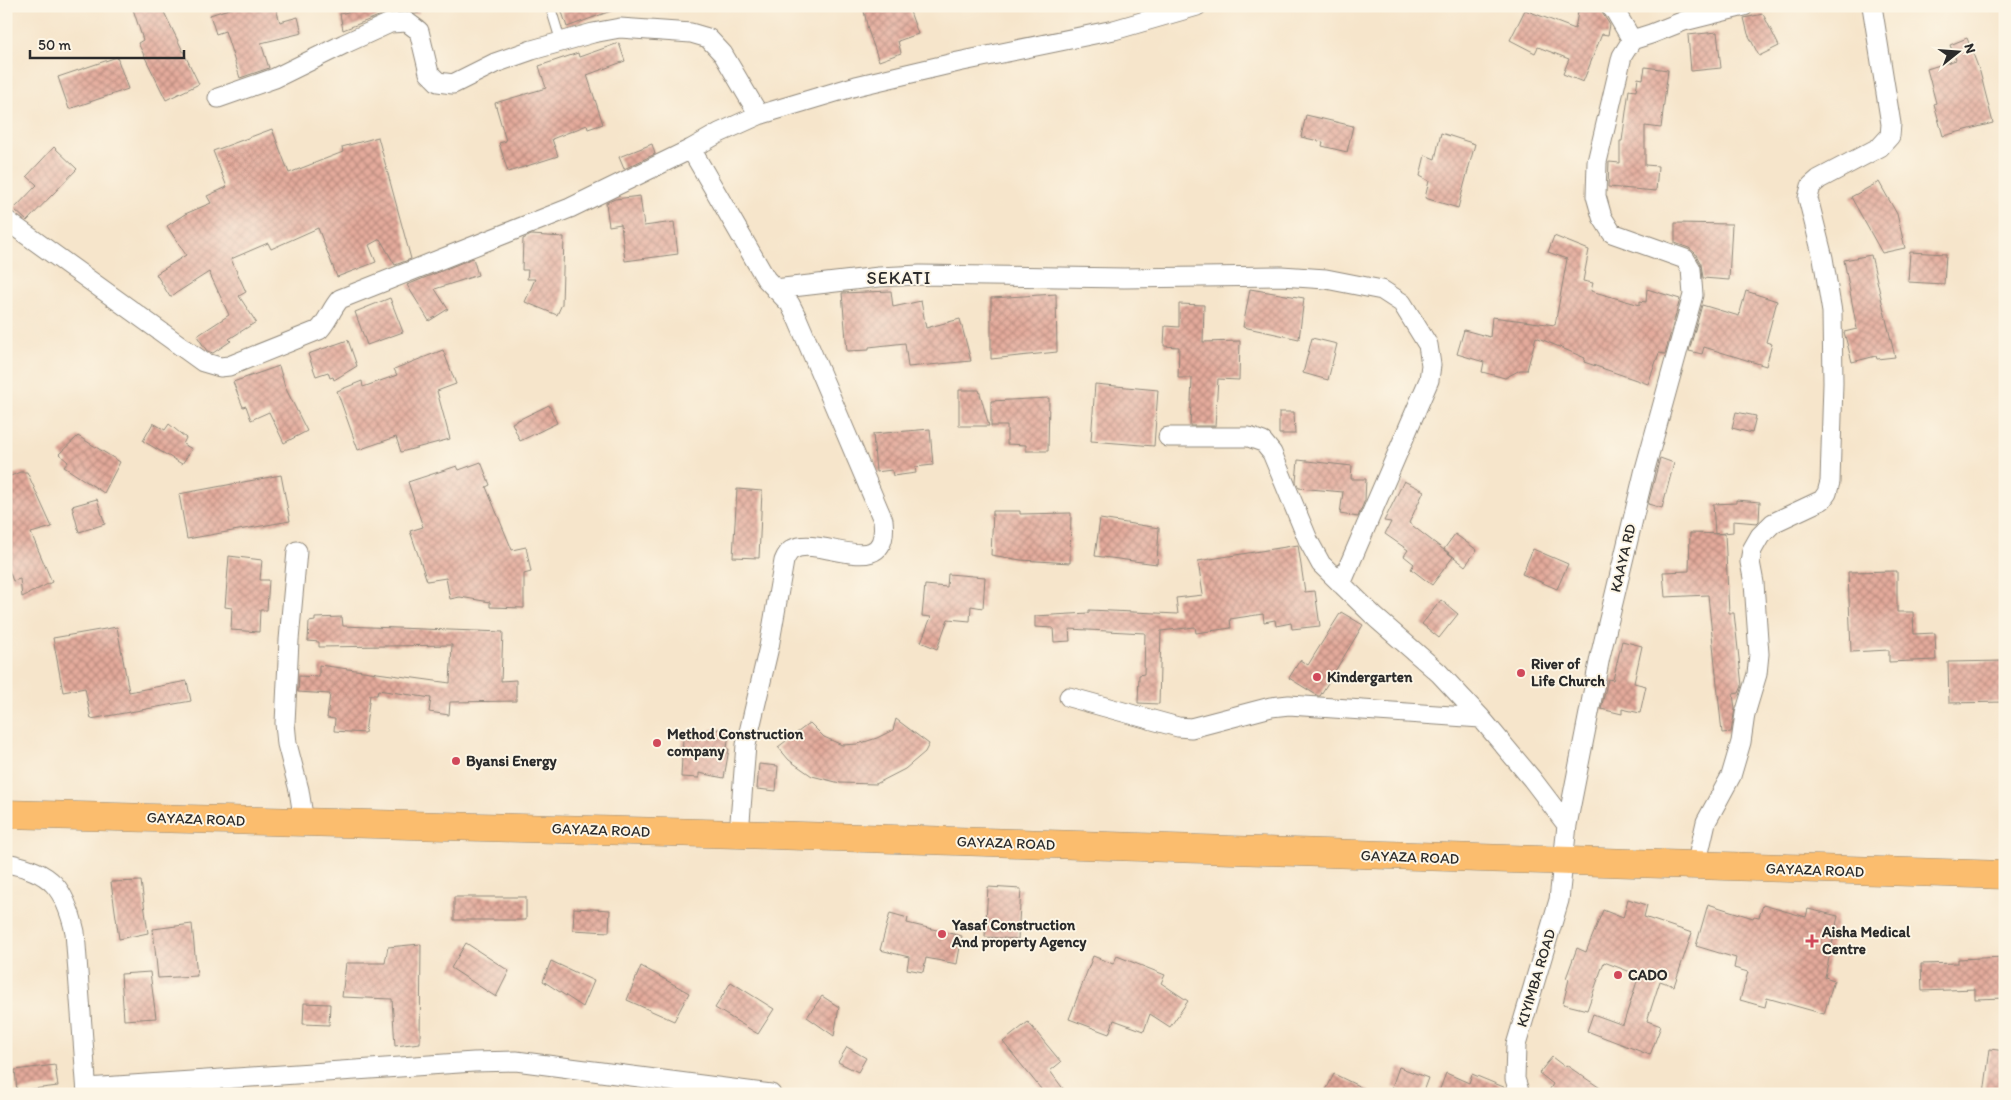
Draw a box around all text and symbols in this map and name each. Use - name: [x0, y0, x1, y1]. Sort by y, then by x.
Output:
- scale bar: [30, 28, 184, 60]
- north arrow: [1934, 28, 1984, 78]
- text: 50 m: [38, 36, 71, 54]
- text: N: [1960, 41, 1979, 55]
- district label: SEKATI: [867, 267, 931, 289]
- street label: KAAYA RD: [1606, 522, 1640, 594]
- place label: River of Life Church: [1531, 655, 1605, 690]
- marker: River of Life Church: [1515, 667, 1527, 679]
- place label: Kindergarten: [1327, 668, 1413, 687]
- marker: Kindergarten: [1311, 671, 1323, 683]
- place label: Method Construction company: [667, 725, 804, 761]
- marker: Method Construction company: [651, 737, 663, 749]
- place label: Byansi Energy: [466, 752, 558, 771]
- marker: Byansi Energy: [450, 755, 462, 767]
- street label: GAYAZA ROAD: [146, 808, 246, 830]
- street label: GAYAZA ROAD: [551, 819, 651, 841]
- street label: GAYAZA ROAD: [956, 832, 1056, 854]
- street label: GAYAZA ROAD: [1360, 846, 1460, 868]
- street label: GAYAZA ROAD: [1765, 859, 1865, 881]
- place label: Yasaf Construction And property Agency: [951, 916, 1087, 952]
- place label: Aisha Medical Centre: [1821, 923, 1911, 958]
- street label: KIYIMBA ROAD: [1513, 927, 1559, 1029]
- marker: Yasaf Construction And property Agency: [936, 928, 948, 940]
- marker: Aisha Medical Centre: [1806, 935, 1818, 947]
- place label: CADO: [1628, 966, 1668, 984]
- marker: CADO: [1612, 969, 1624, 981]

